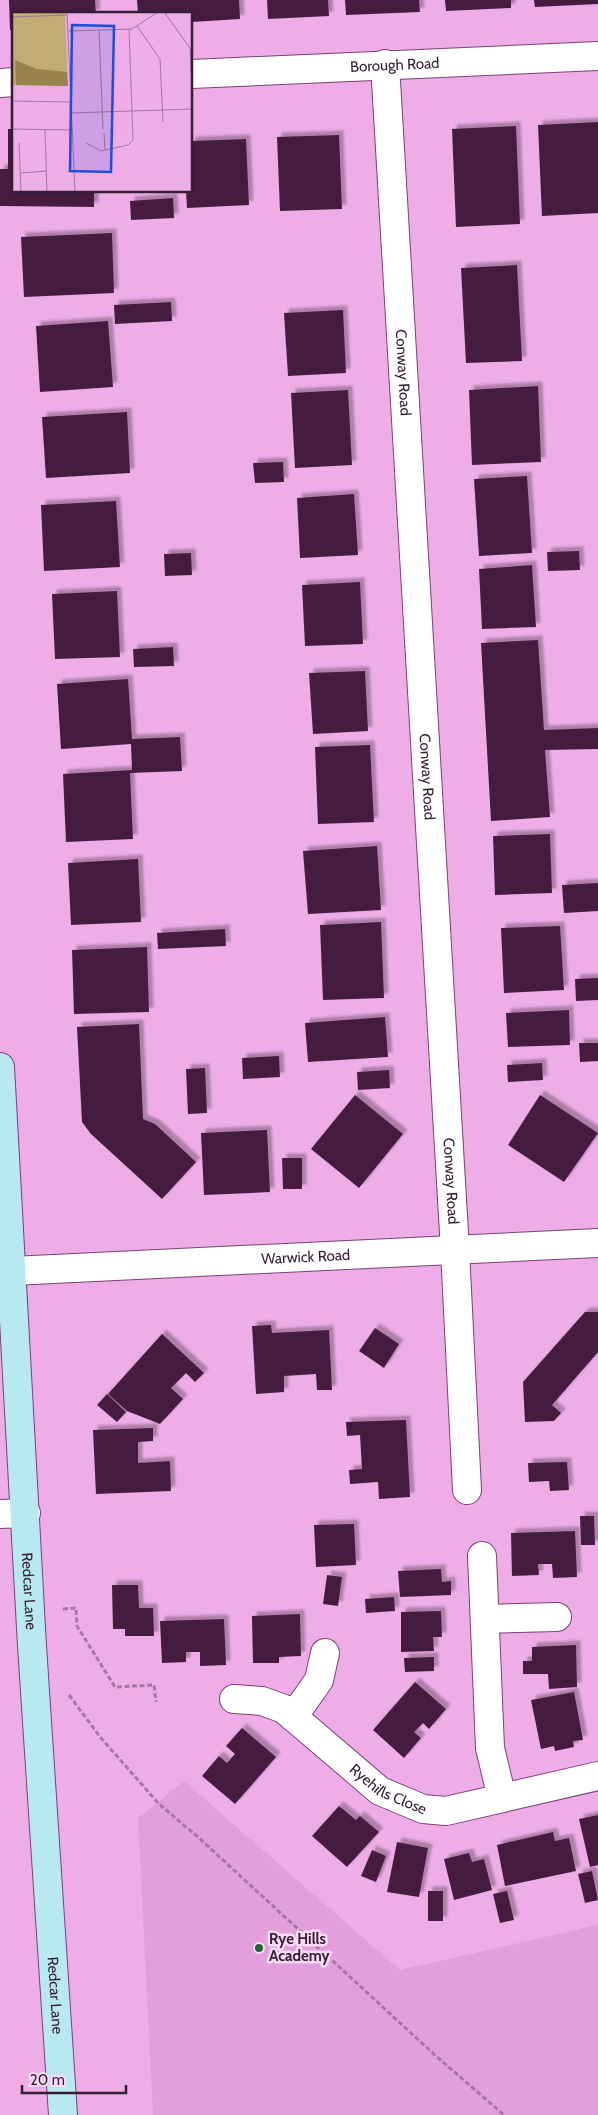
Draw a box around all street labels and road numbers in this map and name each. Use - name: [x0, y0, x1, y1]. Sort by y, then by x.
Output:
- street label: Borough Road: [350, 54, 440, 76]
- street label: Conway Road: [392, 329, 415, 416]
- street label: Conway Road: [416, 733, 439, 821]
- street label: Conway Road: [439, 1137, 462, 1225]
- street label: Warwick Road: [261, 1246, 351, 1268]
- street label: Redcar Lane: [18, 1552, 40, 1631]
- street label: Ryehills Close: [346, 1760, 430, 1819]
- street label: Redcar Lane: [44, 1956, 67, 2035]

